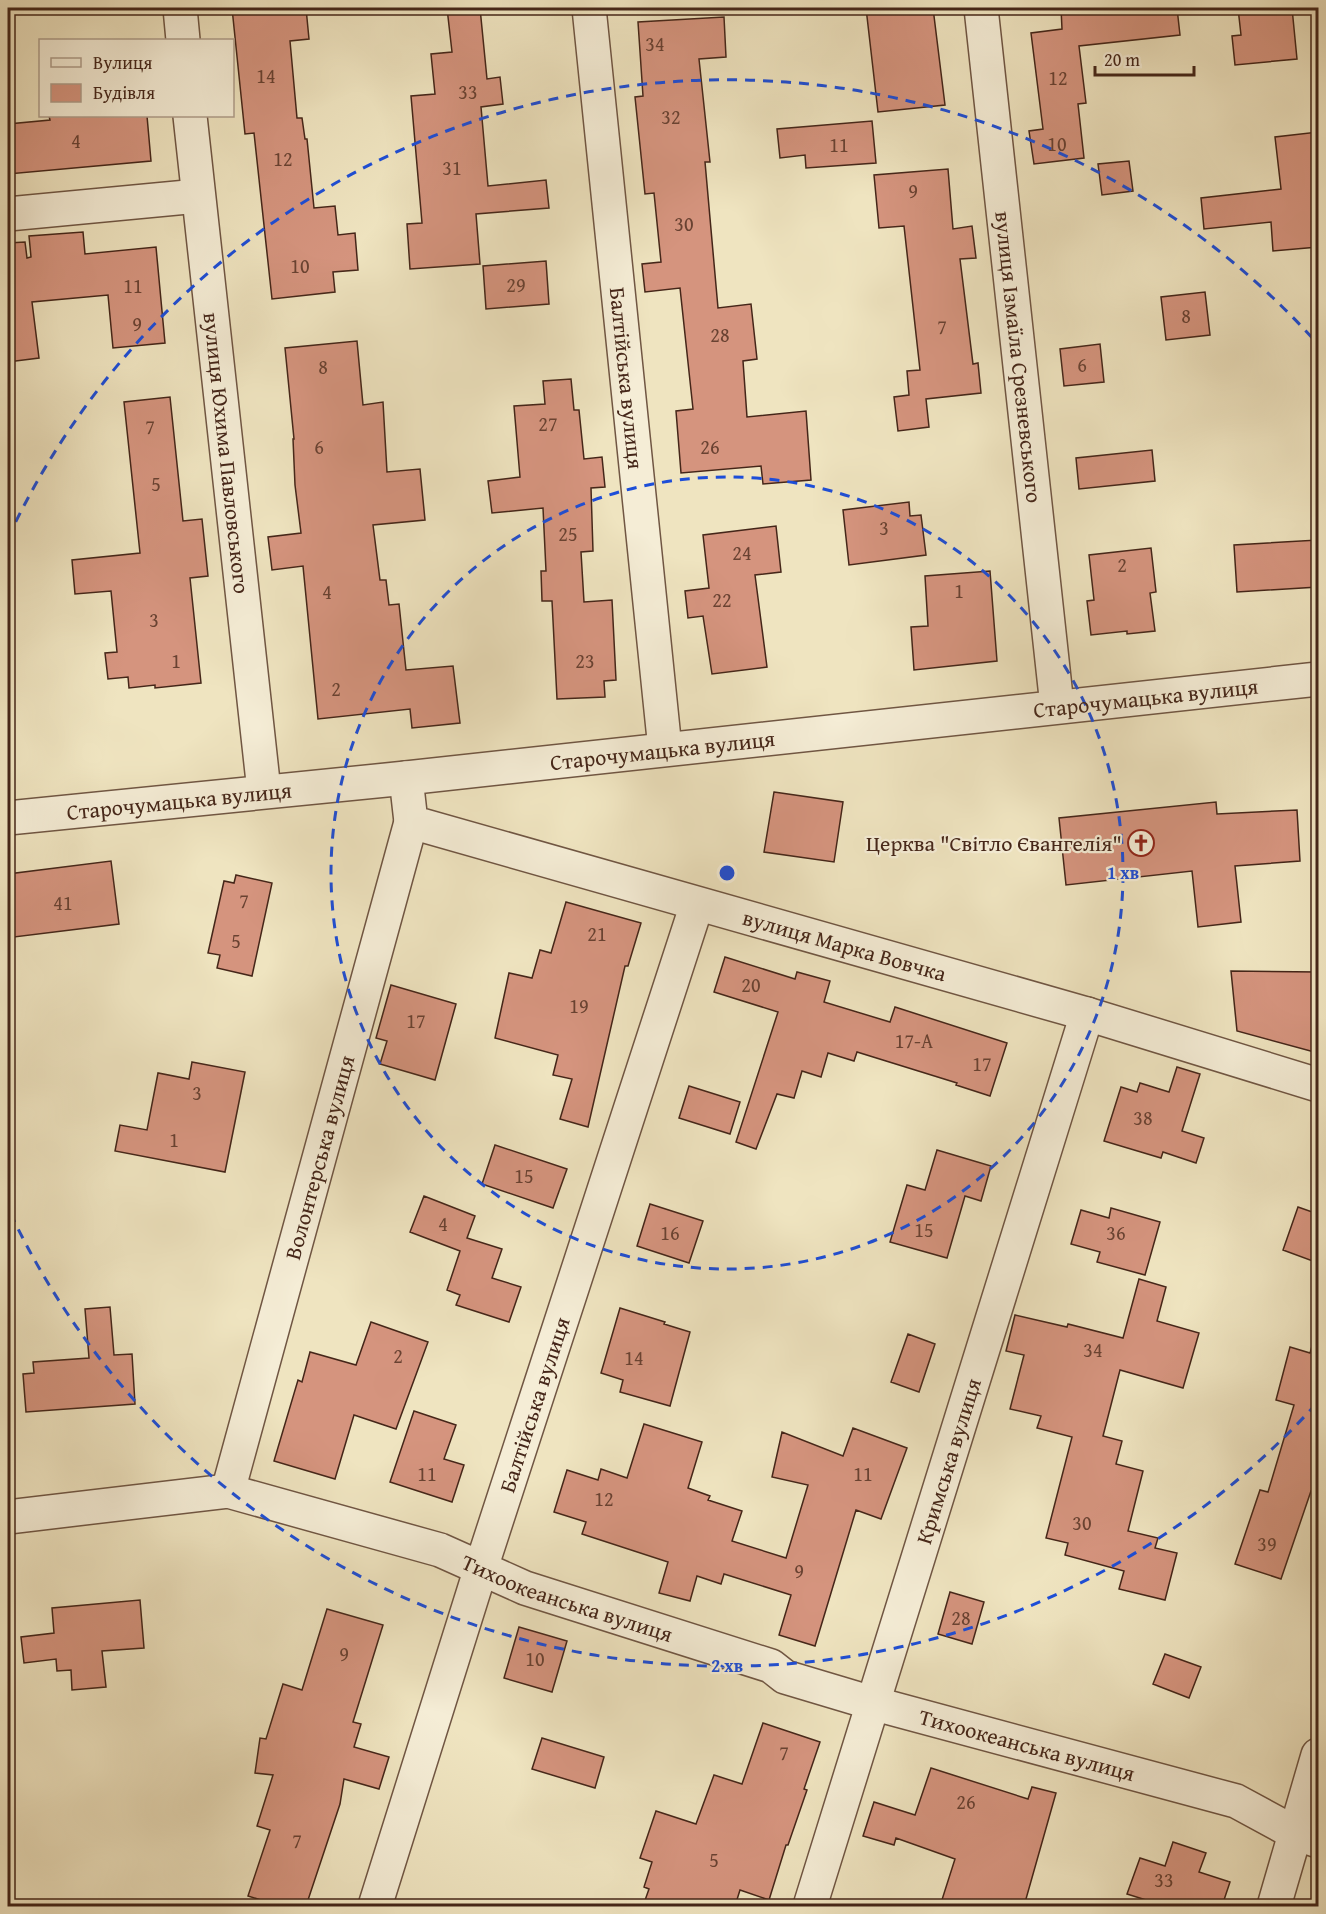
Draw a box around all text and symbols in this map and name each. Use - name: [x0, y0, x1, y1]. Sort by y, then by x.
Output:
- house number: 34: [645, 29, 665, 58]
- legend: [39, 39, 234, 117]
- scale bar: [1095, 39, 1194, 77]
- text: 20 m: [1104, 46, 1140, 73]
- text: Вулиця: [93, 49, 152, 76]
- house number: 14: [256, 61, 276, 90]
- house number: 12: [1048, 63, 1068, 92]
- house number: 33: [458, 77, 478, 106]
- text: Будівля: [93, 79, 155, 106]
- house number: 32: [661, 102, 681, 131]
- house number: 4: [71, 126, 81, 155]
- house number: 10: [1047, 129, 1067, 158]
- house number: 11: [829, 130, 849, 159]
- house number: 12: [273, 144, 293, 173]
- house number: 31: [442, 153, 462, 182]
- house number: 9: [908, 176, 918, 205]
- house number: 30: [674, 209, 694, 238]
- street label: вулиця Ізмаїла Срезневського: [987, 209, 1051, 505]
- house number: 10: [290, 251, 310, 280]
- house number: 29: [506, 270, 526, 299]
- house number: 11: [123, 271, 143, 300]
- street label: Балтійська вулиця: [602, 285, 652, 471]
- house number: 8: [1181, 301, 1191, 330]
- house number: 9: [132, 309, 142, 338]
- street label: вулиця Юхима Павловського: [196, 311, 258, 595]
- house number: 7: [937, 312, 947, 341]
- house number: 28: [710, 320, 730, 349]
- house number: 6: [1077, 350, 1087, 379]
- house number: 8: [318, 352, 328, 381]
- house number: 27: [538, 409, 558, 438]
- house number: 7: [145, 412, 155, 441]
- house number: 6: [314, 432, 324, 461]
- house number: 26: [700, 432, 720, 461]
- house number: 5: [151, 469, 161, 498]
- house number: 3: [879, 513, 889, 542]
- house number: 25: [558, 519, 578, 548]
- house number: 24: [732, 538, 752, 567]
- house number: 2: [1117, 550, 1127, 579]
- house number: 1: [954, 576, 964, 605]
- house number: 4: [322, 577, 332, 606]
- house number: 22: [712, 585, 732, 614]
- house number: 3: [149, 605, 159, 634]
- house number: 1: [171, 646, 181, 675]
- house number: 23: [575, 646, 595, 675]
- street label: Старочумацька вулиця: [1032, 670, 1260, 726]
- house number: 2: [331, 674, 341, 703]
- street label: Старочумацька вулиця: [548, 722, 777, 778]
- street label: Старочумацька вулиця: [65, 774, 293, 828]
- place label: Церква "Світло Євангелія": [866, 827, 1122, 859]
- church icon: Церква "Світло Євангелія": [1126, 828, 1156, 858]
- text: 1 хв: [1107, 859, 1139, 886]
- centre of rings: [717, 863, 737, 883]
- house number: 7: [239, 886, 249, 915]
- house number: 41: [53, 888, 73, 917]
- street label: вулиця Марка Вовчка: [739, 901, 951, 989]
- house number: 21: [587, 919, 607, 948]
- house number: 5: [231, 926, 241, 955]
- house number: 20: [741, 970, 761, 999]
- house number: 19: [569, 991, 589, 1020]
- house number: 17: [406, 1006, 426, 1035]
- house number: 17-А: [895, 1026, 933, 1055]
- house number: 17: [972, 1049, 992, 1078]
- street label: Волонтерська вулиця: [276, 1052, 362, 1263]
- house number: 3: [192, 1078, 202, 1107]
- house number: 38: [1133, 1103, 1153, 1132]
- house number: 1: [169, 1125, 179, 1154]
- house number: 15: [514, 1161, 534, 1190]
- house number: 4: [438, 1209, 448, 1238]
- house number: 15: [914, 1215, 934, 1244]
- house number: 16: [660, 1218, 680, 1247]
- house number: 36: [1106, 1218, 1126, 1247]
- street label: Балтійська вулиця: [491, 1313, 578, 1497]
- house number: 34: [1083, 1335, 1103, 1364]
- house number: 2: [393, 1341, 403, 1370]
- house number: 14: [624, 1343, 644, 1372]
- street label: Кримська вулиця: [907, 1374, 989, 1548]
- house number: 11: [417, 1459, 437, 1488]
- house number: 11: [853, 1459, 873, 1488]
- house number: 12: [594, 1484, 614, 1513]
- house number: 30: [1072, 1508, 1092, 1537]
- house number: 39: [1257, 1529, 1277, 1558]
- street label: Тихоокеанська вулиця: [457, 1546, 677, 1650]
- house number: 9: [794, 1556, 804, 1585]
- house number: 28: [951, 1603, 971, 1632]
- house number: 9: [339, 1639, 349, 1668]
- house number: 10: [525, 1644, 545, 1673]
- text: 2 хв: [711, 1652, 743, 1679]
- street label: Тихоокеанська вулиця: [916, 1700, 1138, 1789]
- house number: 7: [779, 1738, 789, 1767]
- house number: 26: [956, 1787, 976, 1816]
- house number: 7: [292, 1826, 302, 1855]
- house number: 5: [709, 1845, 719, 1874]
- house number: 33: [1154, 1865, 1174, 1894]

